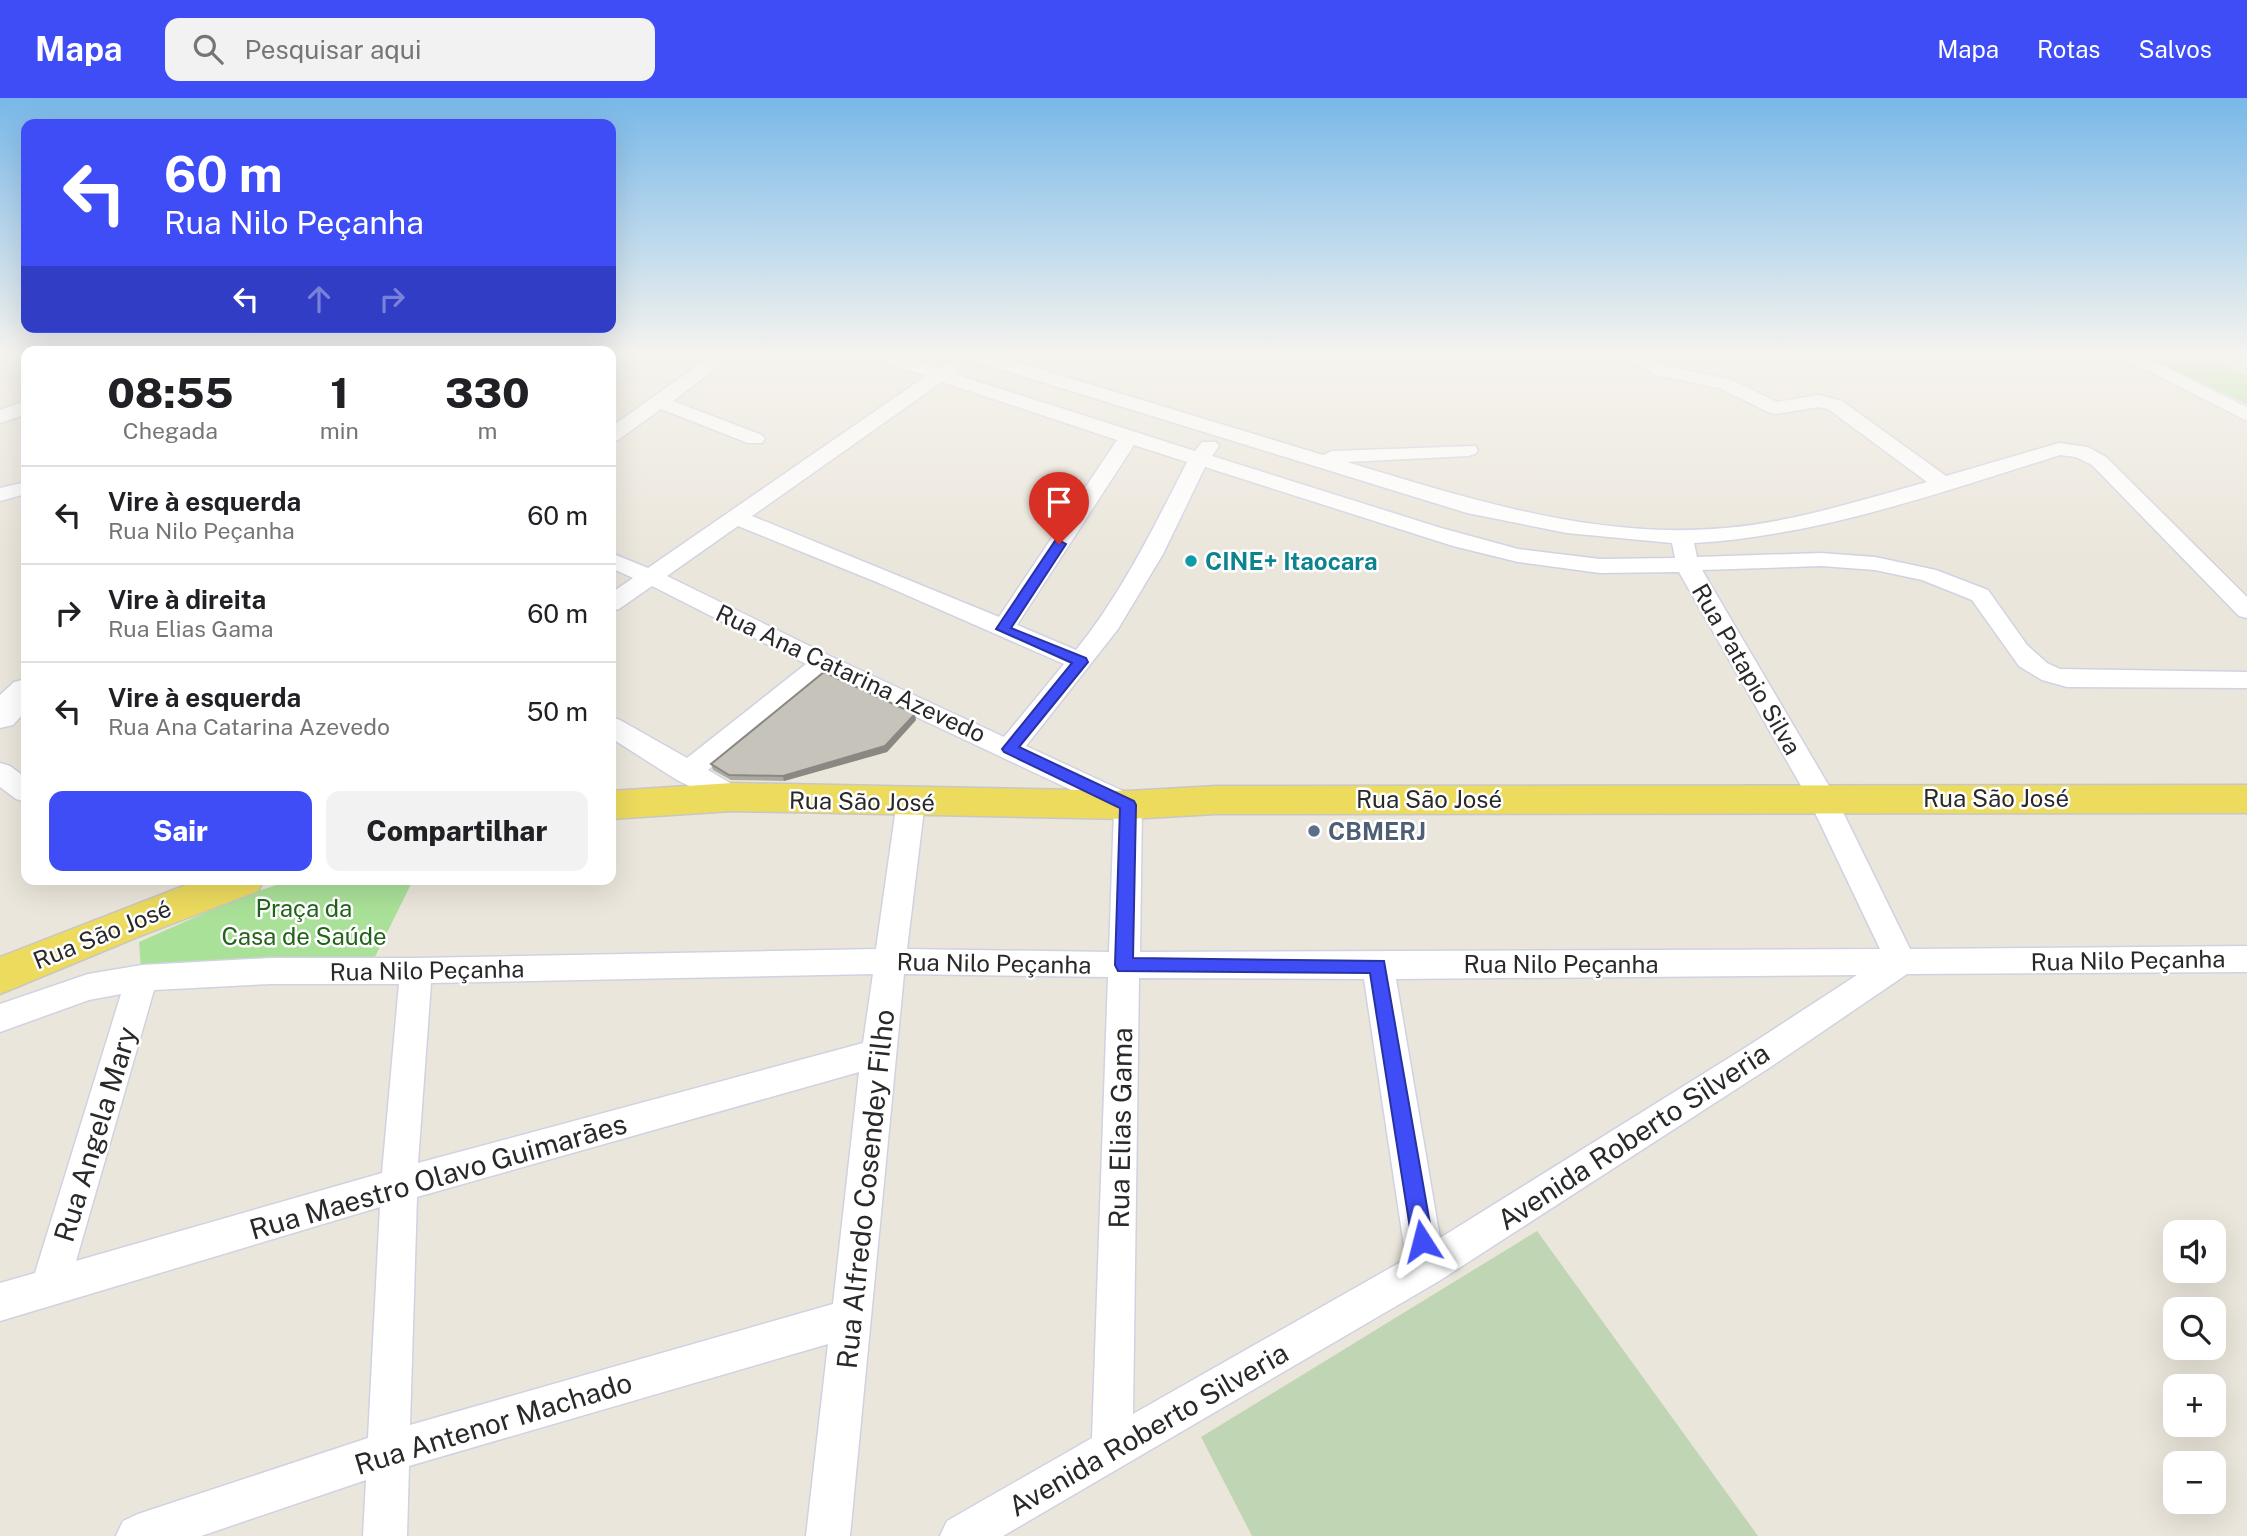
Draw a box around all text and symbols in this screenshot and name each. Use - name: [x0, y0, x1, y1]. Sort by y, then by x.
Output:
- search box: [165, 18, 655, 81]
- text: Mapa: [35, 30, 123, 68]
- icon: search: [189, 30, 227, 68]
- text: Pesquisar aqui: [245, 34, 421, 65]
- text: Mapa: [1937, 35, 1999, 63]
- text: Rotas: [2037, 35, 2100, 63]
- text: Salvos: [2138, 35, 2212, 63]
- text: 60 m: [164, 145, 283, 203]
- icon: left: [49, 147, 140, 238]
- text: Rua Nilo Peçanha: [164, 204, 424, 241]
- icon: left: [227, 280, 265, 318]
- icon: ahead: [300, 280, 338, 318]
- icon: right: [373, 280, 411, 318]
- text: 08:55: [107, 368, 234, 417]
- text: 1: [330, 368, 349, 417]
- text: 330: [445, 368, 530, 417]
- text: Chegada: [123, 417, 218, 444]
- text: min: [320, 417, 359, 444]
- text: m: [477, 417, 497, 444]
- pin: [1029, 472, 1089, 544]
- icon: arrive: [1040, 483, 1078, 521]
- text: Vire à esquerda: [108, 486, 301, 517]
- icon: left: [49, 496, 87, 534]
- text: 60 m: [527, 500, 588, 531]
- text: Rua Nilo Peçanha: [108, 517, 295, 544]
- place label: CINE+ Itaocara: [1205, 547, 1378, 575]
- marker: CINE+ Itaocara: [1183, 553, 1199, 569]
- street label: Rua Patapio Silva: [1687, 578, 1807, 760]
- text: Vire à direita: [108, 584, 266, 615]
- icon: right: [49, 594, 87, 632]
- text: 60 m: [527, 598, 588, 629]
- street label: Rua Ana Catarina Azevedo: [712, 598, 990, 748]
- text: Rua Elias Gama: [108, 615, 273, 642]
- text: Vire à esquerda: [108, 682, 301, 713]
- icon: left: [49, 692, 87, 730]
- text: 50 m: [527, 696, 588, 727]
- text: Rua Ana Catarina Azevedo: [108, 713, 390, 740]
- street label: Rua São José: [1923, 784, 2069, 812]
- street label: Rua São José: [1356, 785, 1502, 813]
- street label: Rua São José: [789, 786, 935, 816]
- button: Sair: [49, 791, 312, 871]
- button: Compartilhar: [326, 791, 588, 871]
- place label: CBMERJ: [1328, 817, 1426, 845]
- marker: CBMERJ: [1306, 823, 1322, 839]
- street label: Rua São José: [29, 894, 175, 974]
- park label: Praça da Casa de Saúde: [221, 894, 387, 950]
- street label: Rua Nilo Peçanha: [2030, 944, 2226, 976]
- street label: Rua Nilo Peçanha: [896, 947, 1092, 979]
- street label: Rua Nilo Peçanha: [1464, 950, 1658, 978]
- street label: Rua Nilo Peçanha: [329, 954, 525, 986]
- street label: Rua Alfredo Cosendey Filho: [830, 1008, 900, 1370]
- street label: Rua Angela Mary: [47, 1022, 143, 1246]
- street label: Rua Elias Gama: [1102, 1027, 1138, 1229]
- street label: Avenida Roberto Silveria: [1491, 1036, 1775, 1236]
- street label: Rua Maestro Olavo Guimarães: [246, 1106, 630, 1246]
- position arrow: [1385, 1204, 1459, 1278]
- map controls: [2163, 1220, 2226, 1514]
- button: sound: [2163, 1220, 2226, 1283]
- button: search: [2163, 1297, 2226, 1360]
- street label: Avenida Roberto Silveria: [1002, 1335, 1294, 1523]
- street label: Rua Antenor Machado: [350, 1365, 636, 1481]
- button: +: [2163, 1374, 2226, 1437]
- button: −: [2163, 1451, 2226, 1514]

